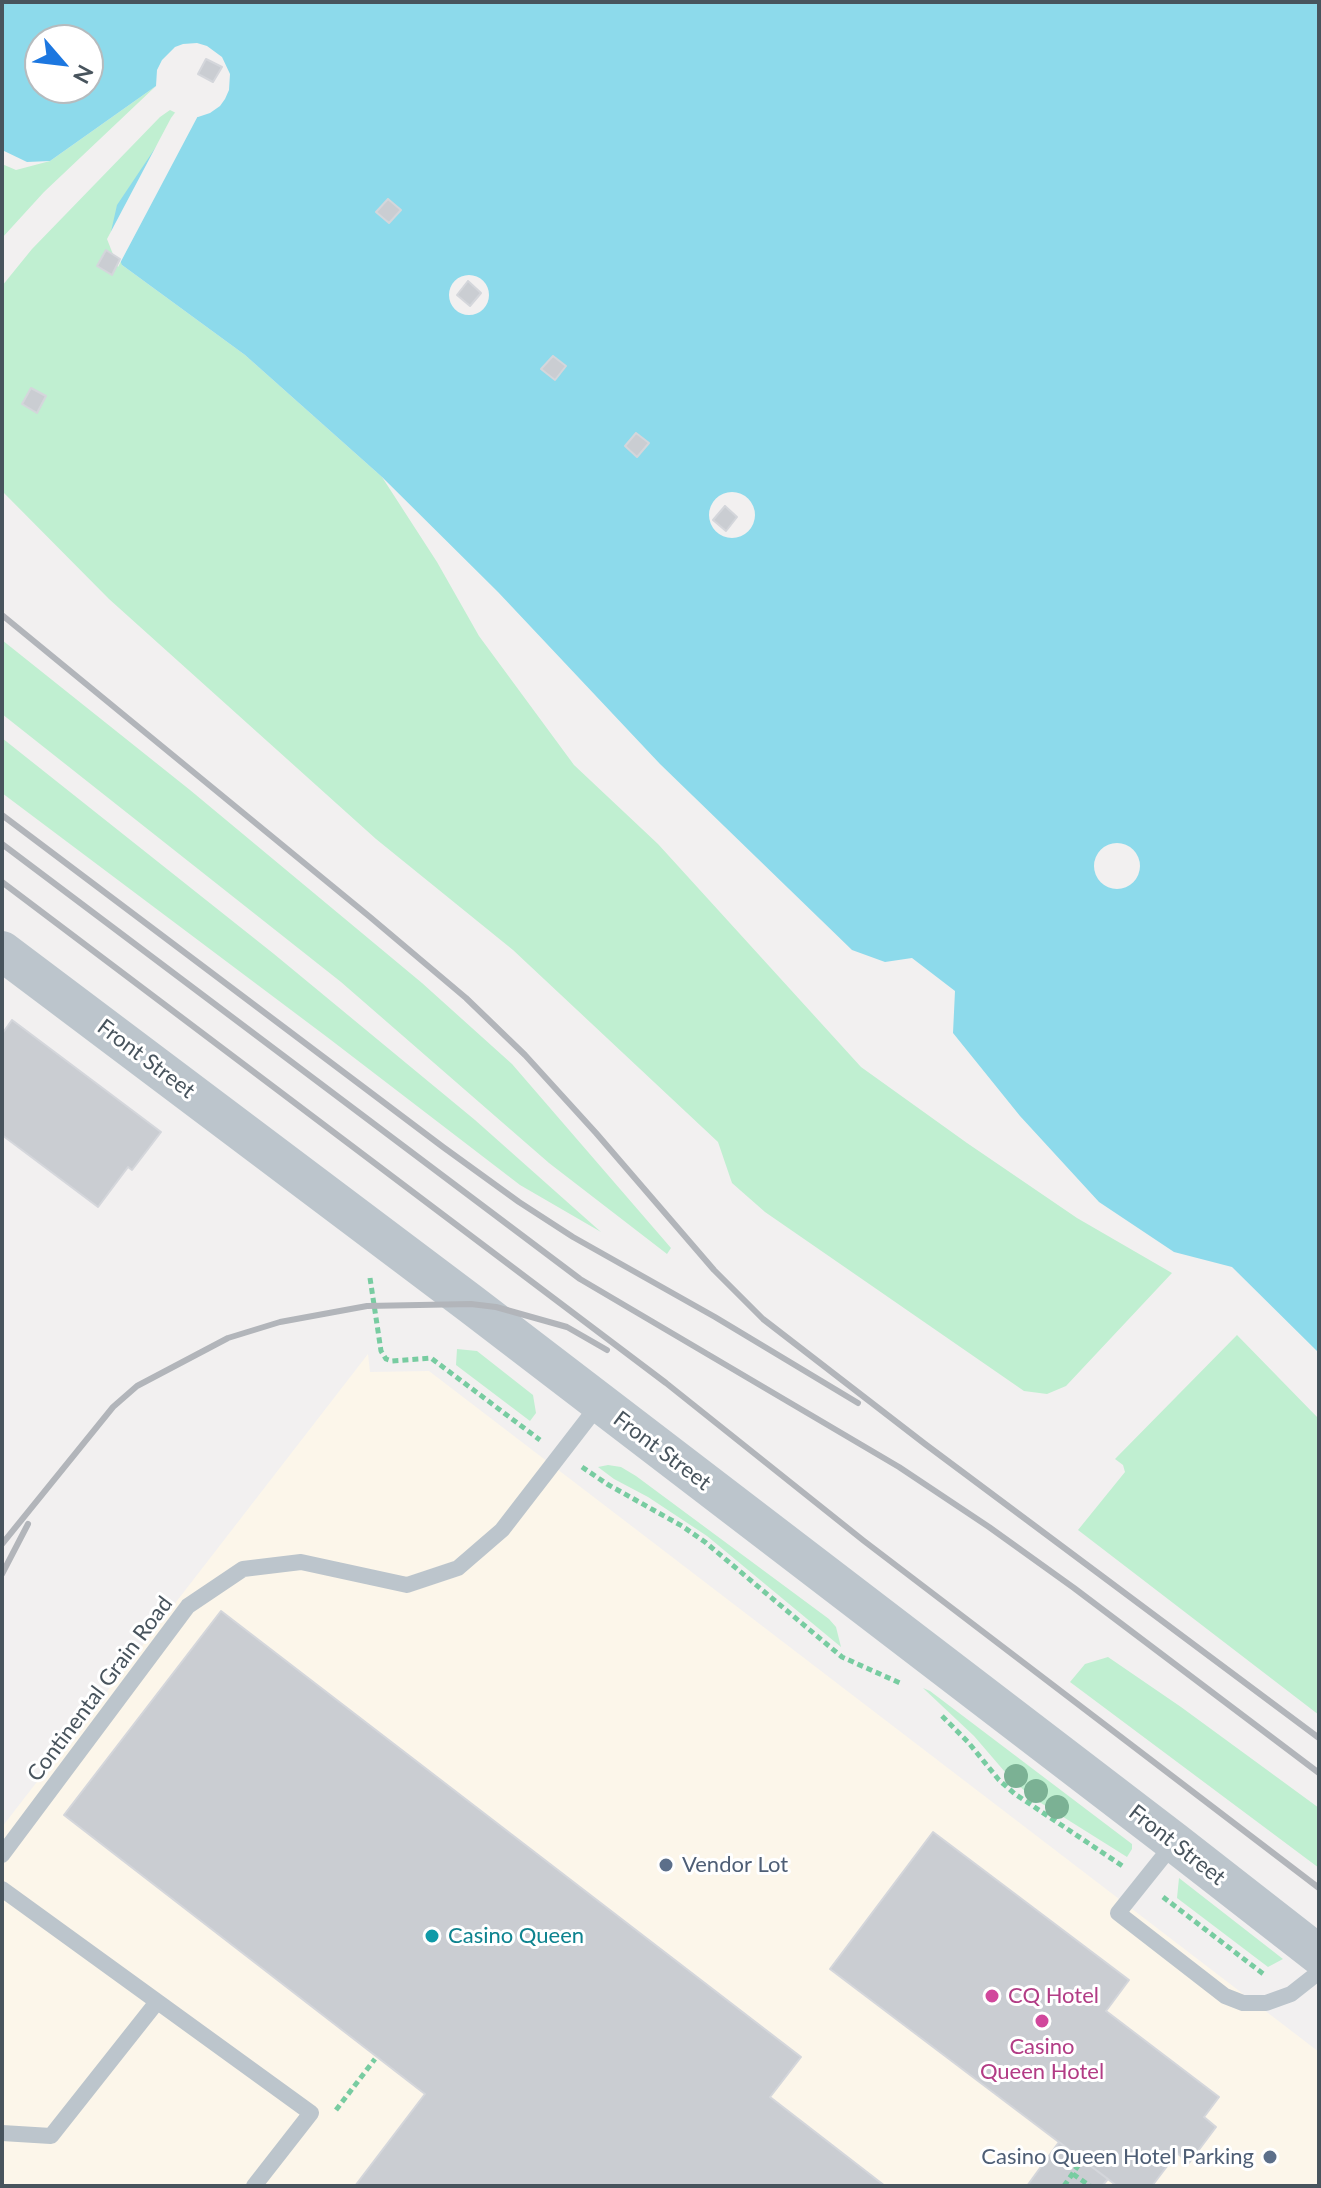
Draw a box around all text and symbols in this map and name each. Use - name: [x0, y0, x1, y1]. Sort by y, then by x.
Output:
- north arrow: [24, 24, 104, 104]
- text: N: [68, 61, 100, 88]
- street label: Front Street: [92, 1014, 200, 1104]
- street label: Front Street: [608, 1406, 716, 1496]
- street label: Continental Grain Road: [22, 1591, 178, 1787]
- street label: Front Street: [1124, 1799, 1230, 1891]
- place label: Vendor Lot: [682, 1852, 788, 1878]
- marker: Vendor Lot: [657, 1856, 675, 1874]
- place label: Casino Queen: [448, 1923, 584, 1949]
- marker: Casino Queen: [423, 1927, 441, 1945]
- place label: CQ Hotel: [1008, 1983, 1099, 2009]
- marker: CQ Hotel: [983, 1987, 1001, 2005]
- marker: Casino Queen Hotel: [1033, 2012, 1051, 2030]
- place label: Casino Queen Hotel: [980, 2034, 1104, 2086]
- place label: Casino Queen Hotel Parking: [981, 2144, 1254, 2170]
- marker: Casino Queen Hotel Parking: [1261, 2148, 1279, 2166]

